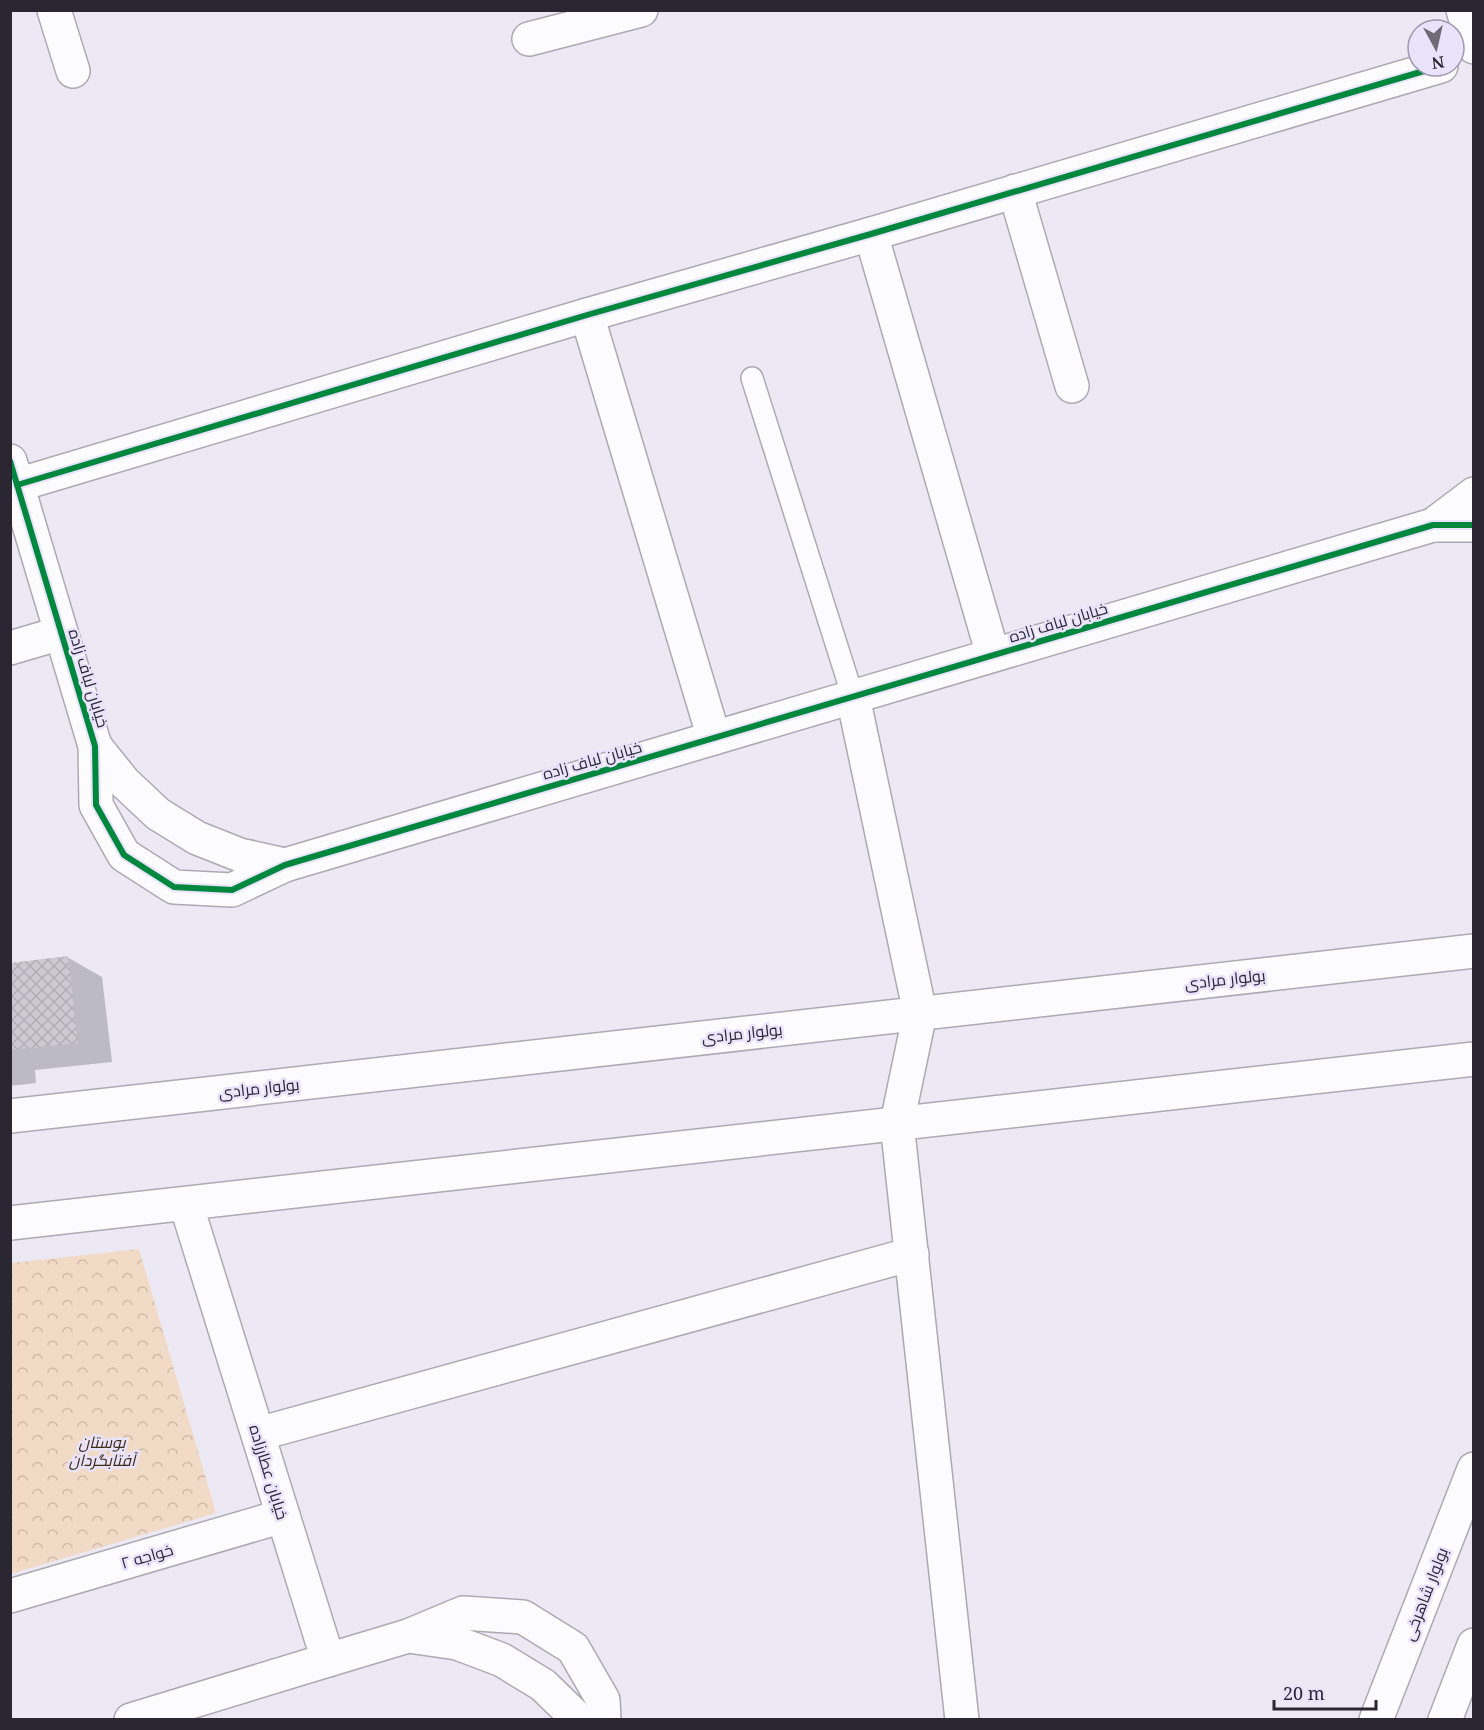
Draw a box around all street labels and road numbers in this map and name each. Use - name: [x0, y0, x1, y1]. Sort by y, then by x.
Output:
- street label: خیابان لباف زاده: [1006, 597, 1110, 647]
- street label: خیابان لباف زاده: [64, 626, 114, 730]
- street label: خیابان لباف زاده: [540, 735, 644, 785]
- street label: بولوار مرادی: [1183, 964, 1267, 994]
- street label: بولوار مرادی: [700, 1018, 784, 1048]
- street label: بولوار مرادی: [217, 1073, 301, 1103]
- street label: خیابان عطارزاده: [244, 1422, 294, 1522]
- street label: خواجه ۲: [118, 1538, 176, 1574]
- street label: بولوار شاهرخی: [1397, 1544, 1453, 1644]

